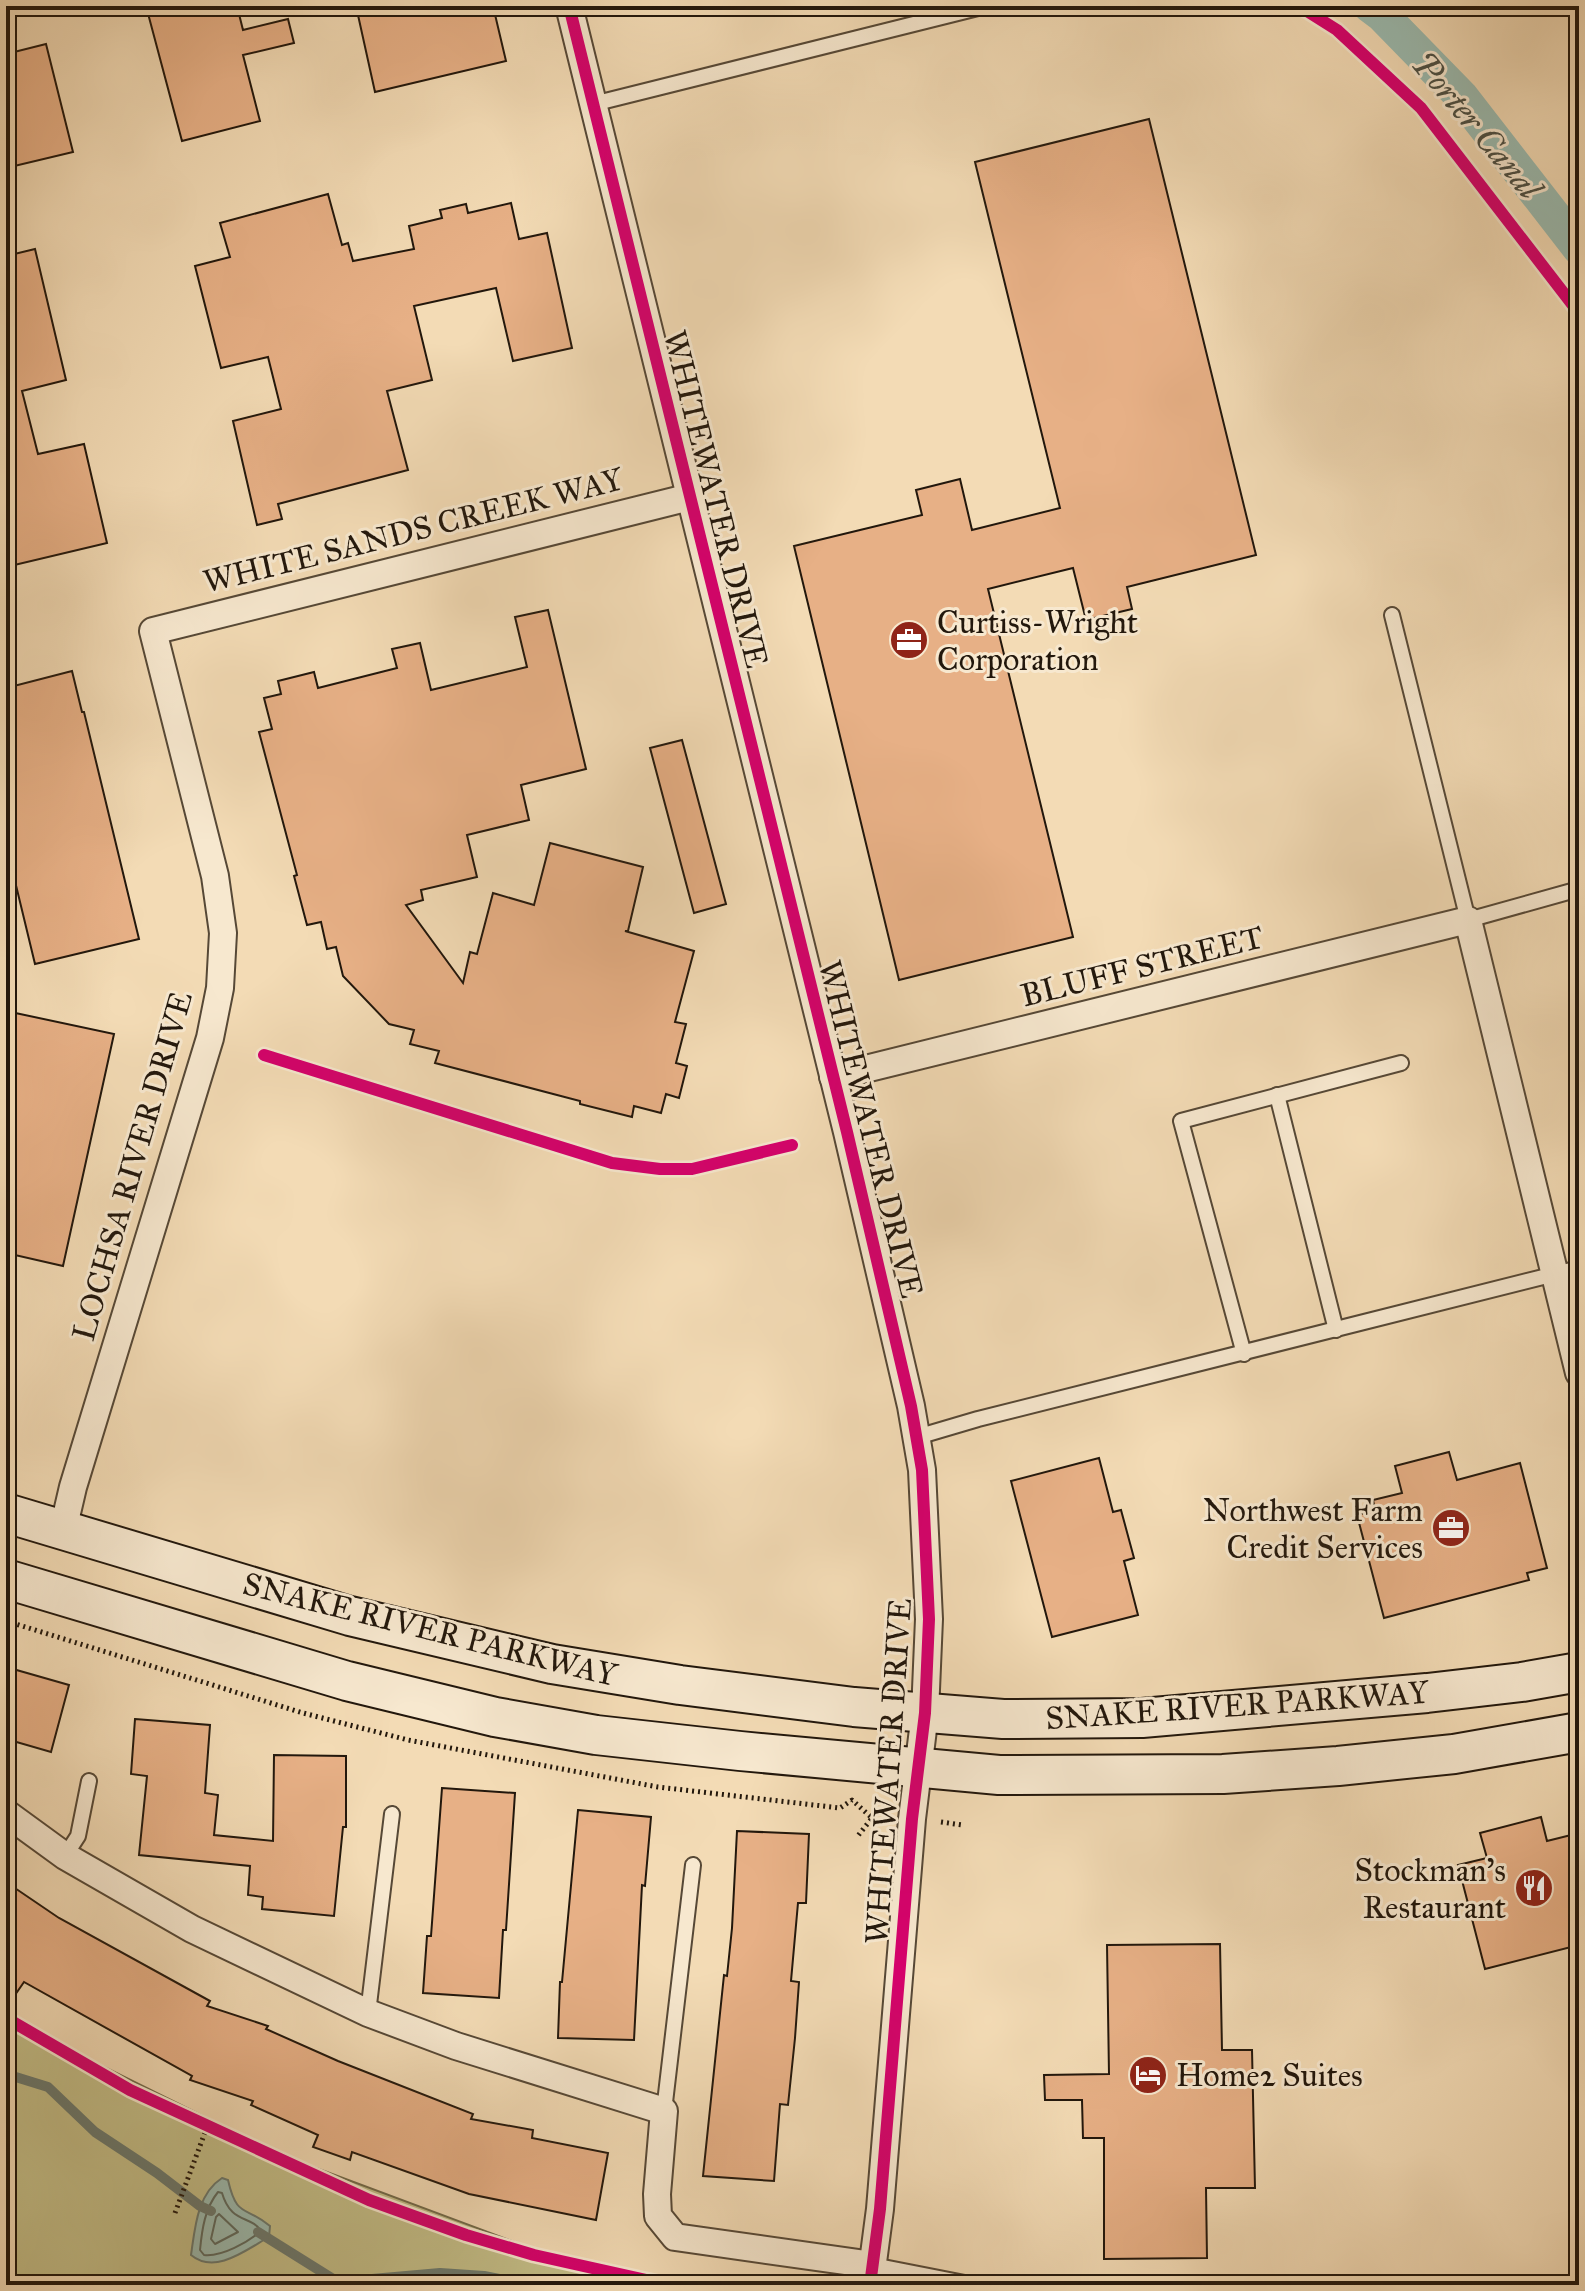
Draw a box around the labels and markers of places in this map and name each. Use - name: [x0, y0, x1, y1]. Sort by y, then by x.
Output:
- place label: Curtiss-Wright Corporation: [937, 603, 1138, 679]
- office icon: Curtiss-Wright Corporation: [888, 619, 930, 661]
- place label: Northwest Farm Credit Services: [1203, 1491, 1423, 1567]
- office icon: Northwest Farm Credit Services: [1430, 1507, 1472, 1549]
- place label: Stockman's Restaurant: [1354, 1851, 1506, 1927]
- restaurant icon: Stockman's Restaurant: [1513, 1867, 1555, 1909]
- hotel icon: Home2 Suites: [1127, 2054, 1169, 2096]
- place label: Home2 Suites: [1176, 2056, 1363, 2095]

